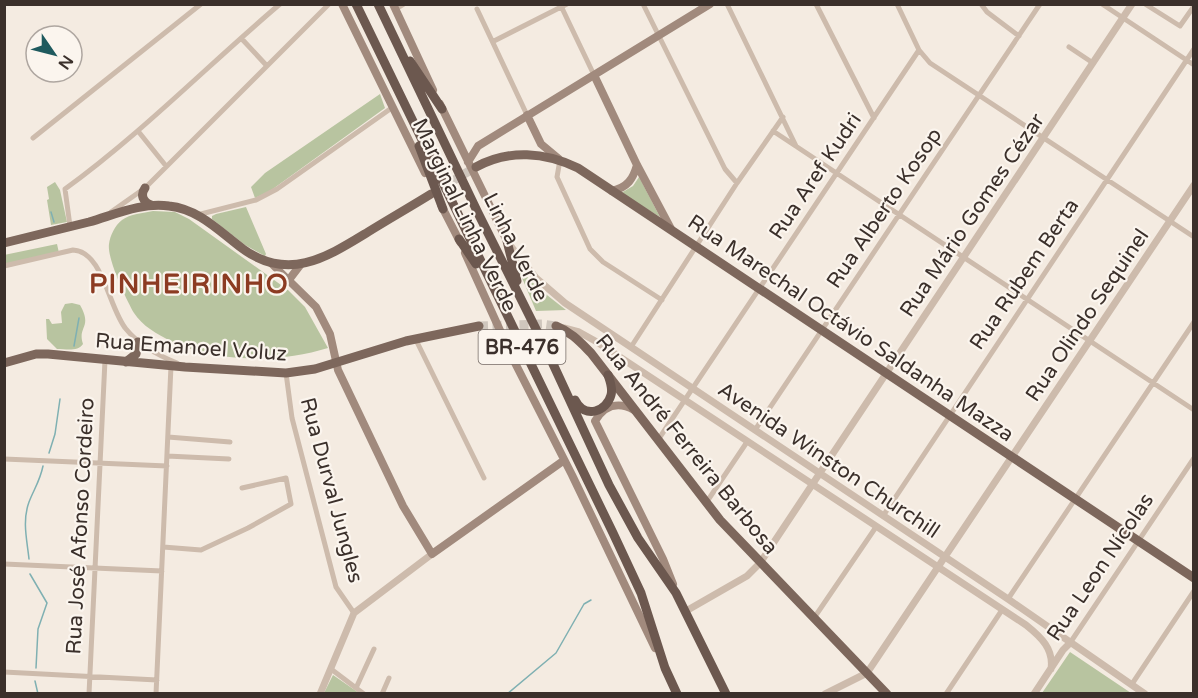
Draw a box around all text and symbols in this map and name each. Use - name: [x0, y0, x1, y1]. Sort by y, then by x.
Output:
- north arrow: [24, 24, 84, 84]
- text: N: [54, 51, 77, 73]
- street label: Rua Aref Kudri: [764, 108, 867, 244]
- street label: Rua Mário Gomes Cézar: [895, 109, 1050, 322]
- street label: Marginal Linha Verde: [407, 114, 523, 316]
- street label: Rua Alberto Kosop: [821, 123, 947, 293]
- street label: Linha Verde: [478, 189, 554, 305]
- street label: Rua Rubem Berta: [965, 194, 1084, 355]
- street label: Rua Marechal Octávio Saldanha Mazza: [683, 210, 1019, 447]
- street label: Rua Olindo Sequinel: [1020, 224, 1154, 406]
- district label: PINHEIRINHO: [89, 268, 289, 301]
- street label: Rua Emanoel Voluz: [94, 328, 288, 367]
- street label: Rua André Ferreira Barbosa: [590, 329, 783, 559]
- road number: BR-476: [478, 330, 566, 364]
- street label: Avenida Winston Churchill: [713, 377, 944, 544]
- street label: Rua Durval Jungles: [295, 395, 368, 585]
- street label: Rua José Afonso Cordeiro: [61, 397, 100, 655]
- street label: Rua Leon Nícolas: [1042, 489, 1159, 646]

